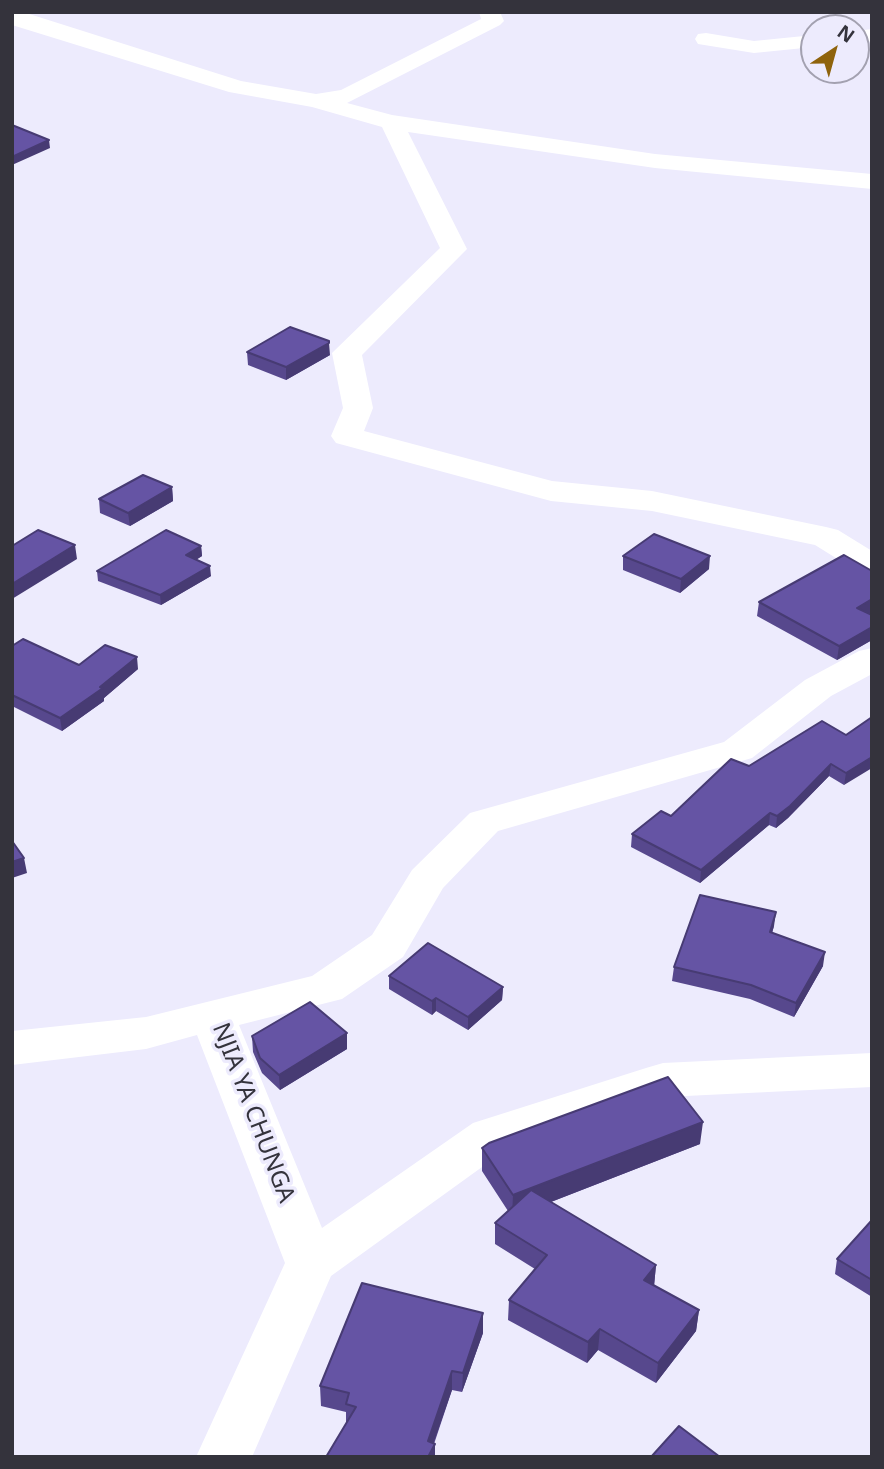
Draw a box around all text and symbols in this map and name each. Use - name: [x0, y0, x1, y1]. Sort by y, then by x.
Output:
- north arrow: [800, 14, 870, 84]
- text: N: [832, 19, 860, 49]
- street label: NJIA YA CHUNGA: [206, 1019, 300, 1207]

